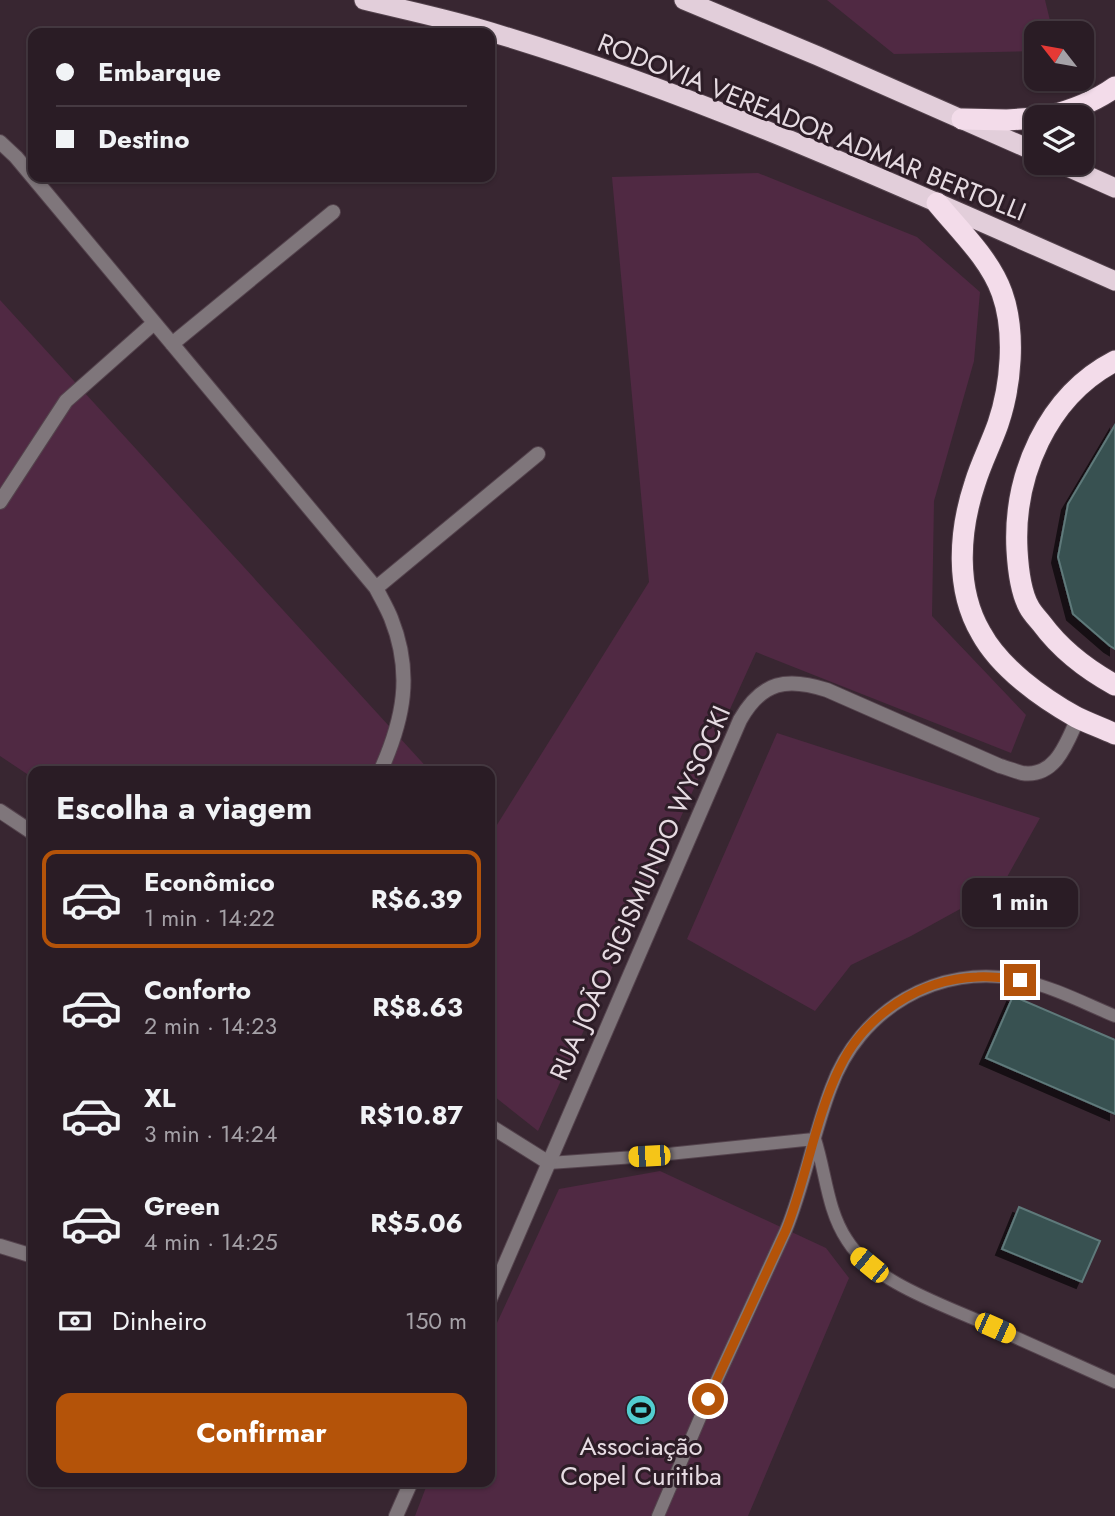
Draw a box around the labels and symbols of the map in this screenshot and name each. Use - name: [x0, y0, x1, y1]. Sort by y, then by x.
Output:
- north arrow: [1024, 21, 1094, 91]
- street label: RODOVIA VEREADOR ADMAR BERTOLLI: [592, 23, 1032, 231]
- street label: RUA JOÃO SIGISMUNDO WYSOCKI: [540, 700, 740, 1086]
- callout: 1 min: [962, 878, 1078, 928]
- route end: [1004, 964, 1036, 996]
- car: [628, 1144, 671, 1168]
- car: [847, 1244, 892, 1286]
- car: [972, 1310, 1019, 1346]
- route start: [692, 1383, 724, 1415]
- sports icon: Associação Copel Curitiba: [624, 1393, 658, 1427]
- place label: Associação Copel Curitiba: [560, 1427, 722, 1495]

